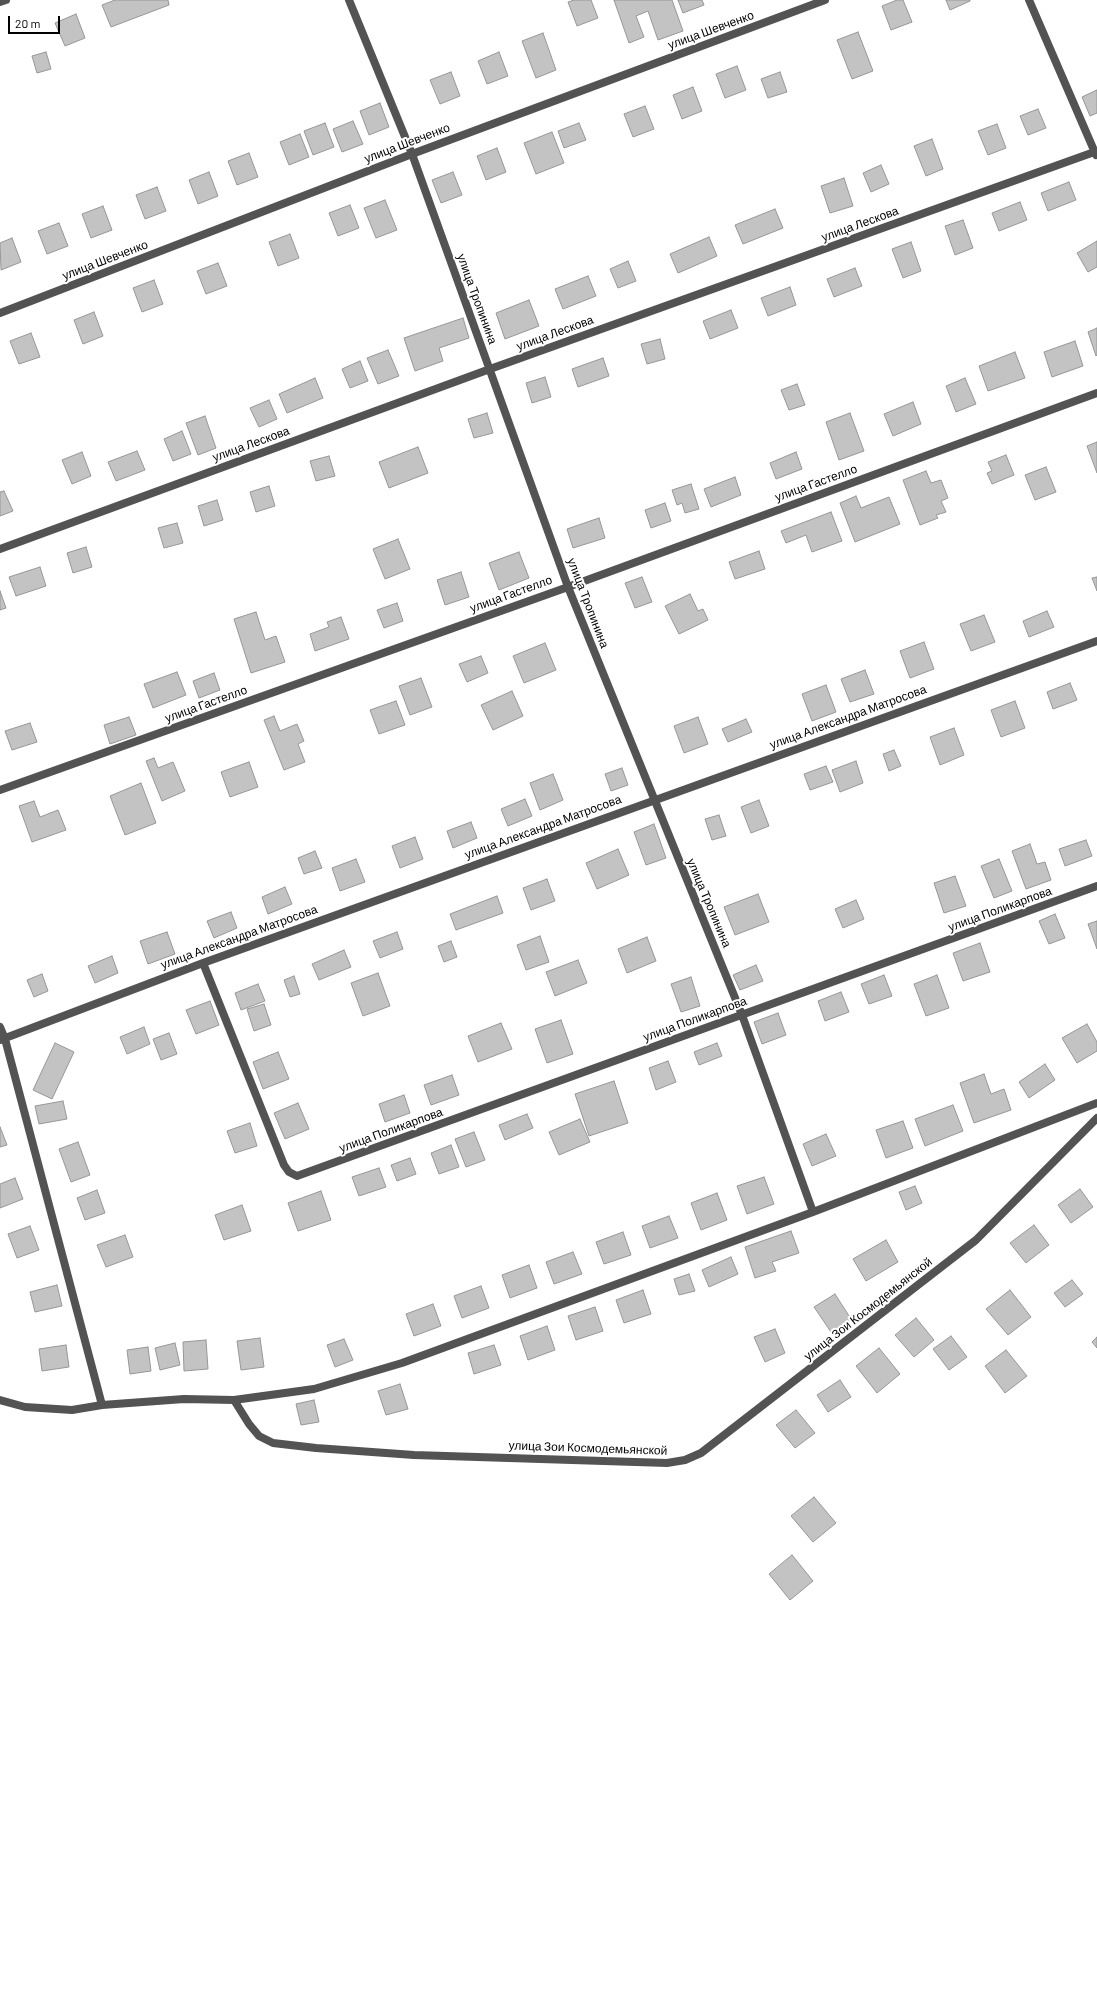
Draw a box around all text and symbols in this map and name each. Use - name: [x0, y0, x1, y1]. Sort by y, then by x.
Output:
- scale bar: [10, 8, 62, 34]
- street label: улица Шевченко: [666, 8, 756, 52]
- text: 20 m: [15, 16, 41, 30]
- street label: улица Шевченко: [362, 120, 452, 166]
- street label: улица Лескова: [820, 203, 900, 245]
- street label: улица Шевченко: [60, 237, 150, 283]
- street label: улица Тропинина: [454, 252, 500, 346]
- street label: улица Лескова: [515, 312, 595, 354]
- street label: улица Лескова: [211, 423, 291, 465]
- street label: улица Гастелло: [773, 461, 859, 505]
- street label: улица Тропинина: [564, 556, 612, 650]
- street label: улица Гастелло: [468, 572, 554, 616]
- street label: улица Гастелло: [163, 682, 249, 726]
- street label: улица Александра Матросова: [768, 682, 928, 752]
- street label: улица Александра Матросова: [463, 792, 623, 862]
- street label: улица Тропинина: [684, 856, 734, 950]
- street label: улица Поликарпова: [946, 884, 1054, 934]
- street label: улица Александра Матросова: [159, 902, 319, 972]
- street label: улица Поликарпова: [641, 994, 749, 1044]
- street label: улица Поликарпова: [337, 1105, 445, 1155]
- street label: улица Зои Космодемьянской: [801, 1254, 935, 1364]
- street label: улица Зои Космодемьянской: [508, 1438, 668, 1458]

